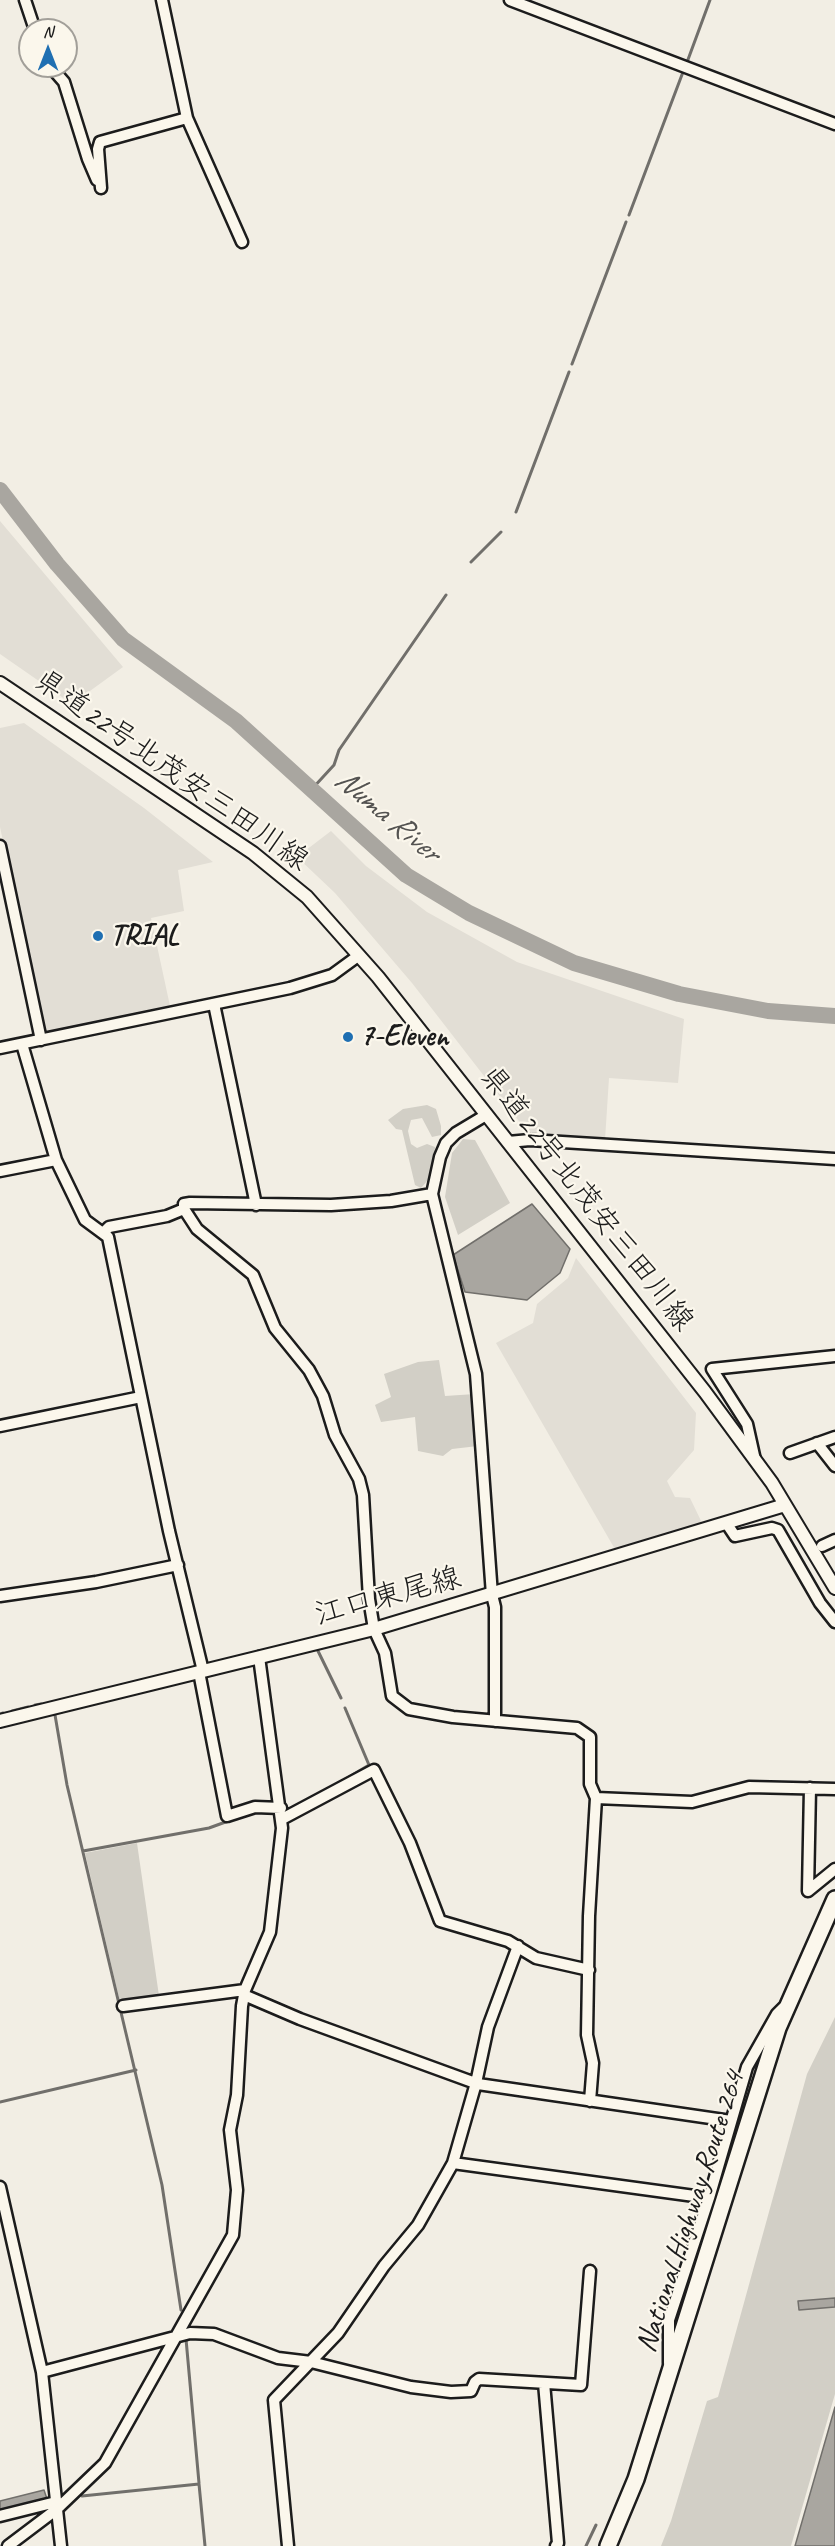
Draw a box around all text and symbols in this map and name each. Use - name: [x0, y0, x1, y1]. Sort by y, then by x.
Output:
- north arrow: [18, 18, 78, 78]
- text: N: [43, 22, 53, 42]
- street label: 県道22号北茂安三田川線: [27, 662, 315, 880]
- water label: Numa River: [327, 761, 447, 871]
- place label: TRIAL: [110, 918, 178, 954]
- marker: TRIAL: [91, 929, 105, 943]
- place label: 7-Eleven: [360, 1019, 448, 1055]
- marker: 7-Eleven: [341, 1030, 355, 1044]
- street label: 県道22号北茂安三田川線: [471, 1059, 701, 1339]
- street label: 江口東尾線: [311, 1560, 465, 1634]
- street label: National Highway Route 264: [629, 2067, 753, 2357]

